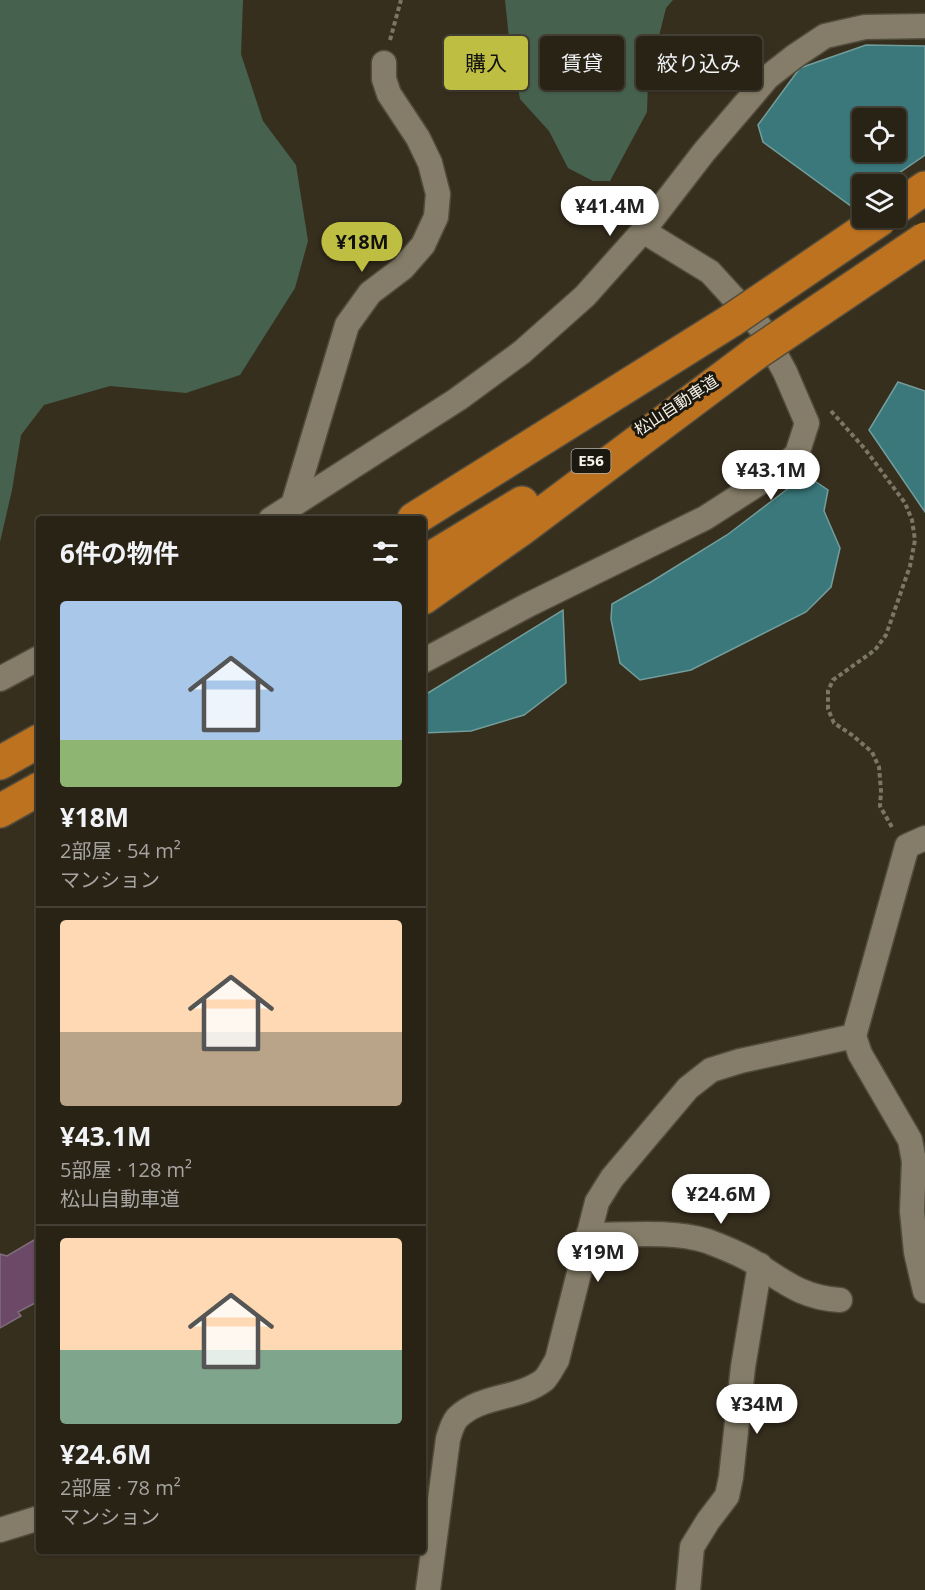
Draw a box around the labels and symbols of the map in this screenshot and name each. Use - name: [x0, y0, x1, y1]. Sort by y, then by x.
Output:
- pin: ¥41.4M: [561, 186, 659, 237]
- pin: ¥18M: [326, 222, 398, 273]
- street label: 松山自動車道: [630, 370, 722, 440]
- road number: E56: [572, 449, 610, 473]
- pin: ¥43.1M: [722, 450, 820, 501]
- pin: ¥24.6M: [672, 1174, 770, 1225]
- pin: ¥19M: [562, 1232, 634, 1283]
- pin: ¥34M: [721, 1384, 793, 1435]

